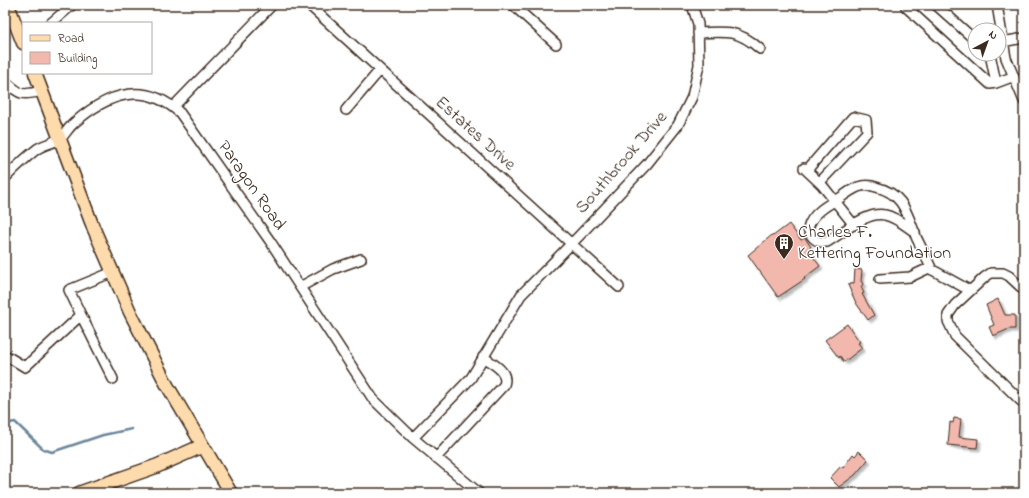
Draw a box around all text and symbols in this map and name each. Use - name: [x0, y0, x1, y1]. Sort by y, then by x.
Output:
- legend: [22, 22, 152, 74]
- north arrow: [967, 22, 1007, 62]
- text: N: [985, 27, 1001, 44]
- text: Road: [58, 30, 84, 48]
- text: Building: [57, 50, 97, 69]
- street label: Estates Drive: [429, 90, 522, 178]
- street label: Southbrook Drive: [570, 105, 675, 220]
- street label: Paragon Road: [210, 136, 292, 237]
- place label: Charles F. Kettering Foundation: [798, 220, 951, 268]
- building icon: Charles F. Kettering Foundation: [773, 232, 795, 260]

